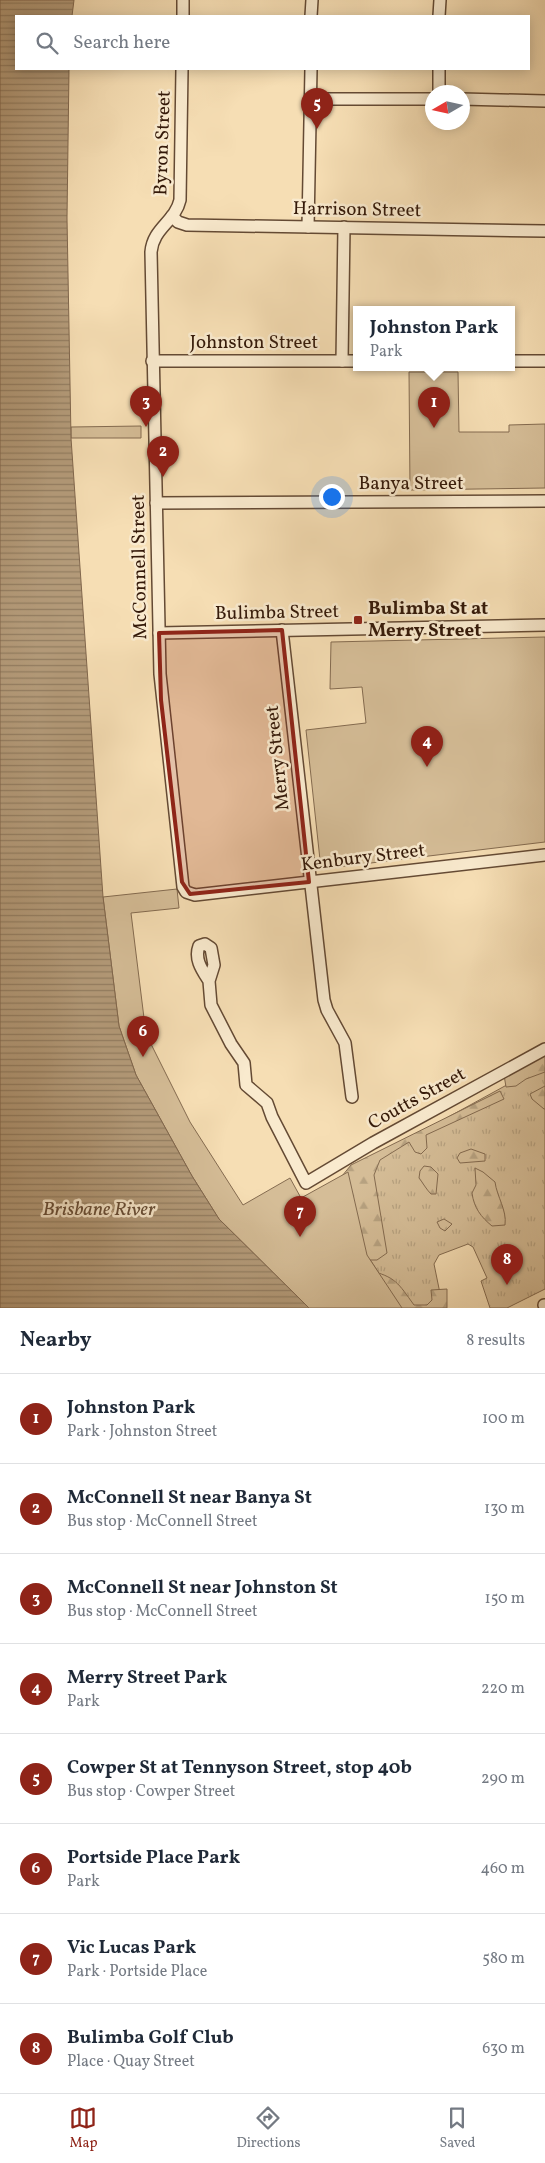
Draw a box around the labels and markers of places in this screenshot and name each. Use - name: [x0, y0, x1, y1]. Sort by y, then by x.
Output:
- pin: 5: [301, 88, 333, 129]
- pin: 3: [130, 386, 162, 427]
- pin: 1: [418, 387, 450, 428]
- pin: 2: [147, 436, 179, 477]
- place label: Bulimba St at Merry Street: [368, 596, 488, 644]
- marker: Bulimba St at Merry Street: [352, 614, 364, 626]
- pin: 4: [411, 726, 443, 767]
- pin: 6: [127, 1016, 159, 1057]
- pin: 7: [284, 1196, 316, 1237]
- pin: 8: [491, 1244, 523, 1285]

